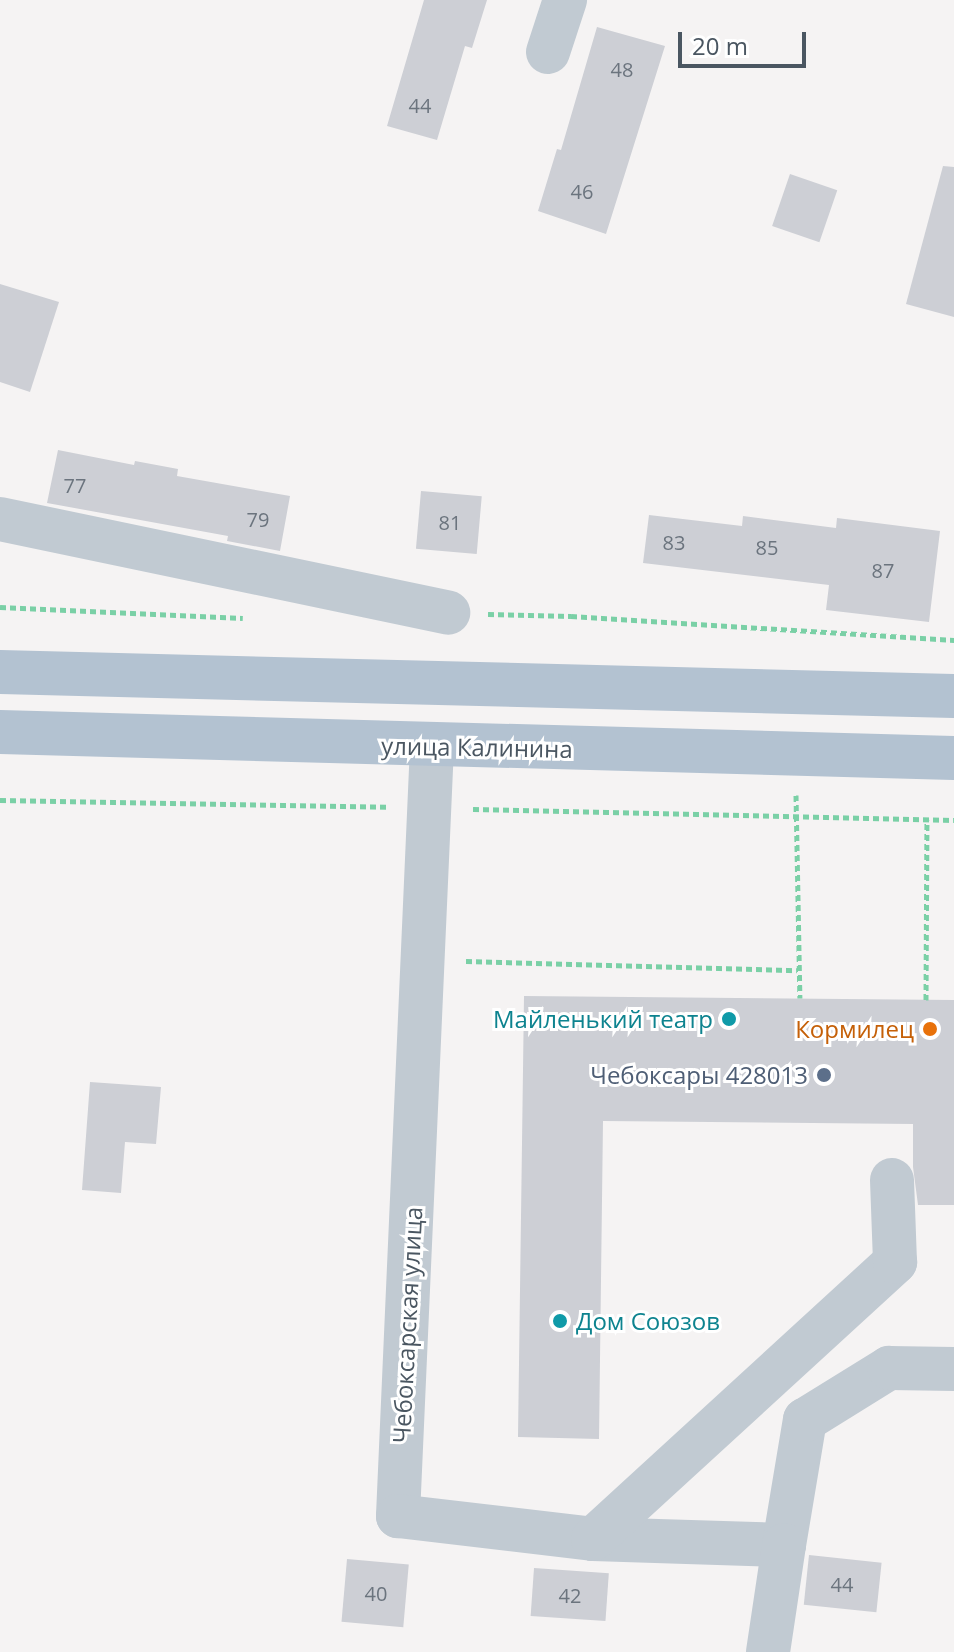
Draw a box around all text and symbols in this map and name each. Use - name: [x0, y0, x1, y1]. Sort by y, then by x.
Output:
- scale bar: [682, 16, 810, 66]
- text: 20 m: [692, 29, 748, 62]
- house number: 48: [611, 57, 633, 81]
- house number: 44: [409, 93, 431, 117]
- house number: 46: [571, 179, 593, 203]
- house number: 77: [64, 473, 86, 497]
- house number: 79: [247, 507, 269, 531]
- house number: 81: [439, 510, 461, 534]
- house number: 83: [663, 530, 685, 554]
- house number: 85: [756, 535, 778, 559]
- house number: 87: [872, 558, 894, 582]
- street label: улица Калинина: [381, 731, 573, 763]
- place label: Майленький театр: [493, 1005, 713, 1033]
- marker: Майленький театр: [720, 1010, 738, 1028]
- place label: Кормилец: [795, 1015, 914, 1043]
- marker: Кормилец: [921, 1020, 939, 1038]
- place label: Чебоксары 428013: [590, 1061, 808, 1089]
- marker: Чебоксары 428013: [815, 1066, 833, 1084]
- street label: Чебоксарская улица: [386, 1206, 428, 1444]
- place label: Дом Союзов: [576, 1307, 720, 1335]
- marker: Дом Союзов: [551, 1312, 569, 1330]
- house number: 44: [831, 1572, 853, 1596]
- house number: 40: [365, 1581, 387, 1605]
- house number: 42: [559, 1583, 581, 1607]

